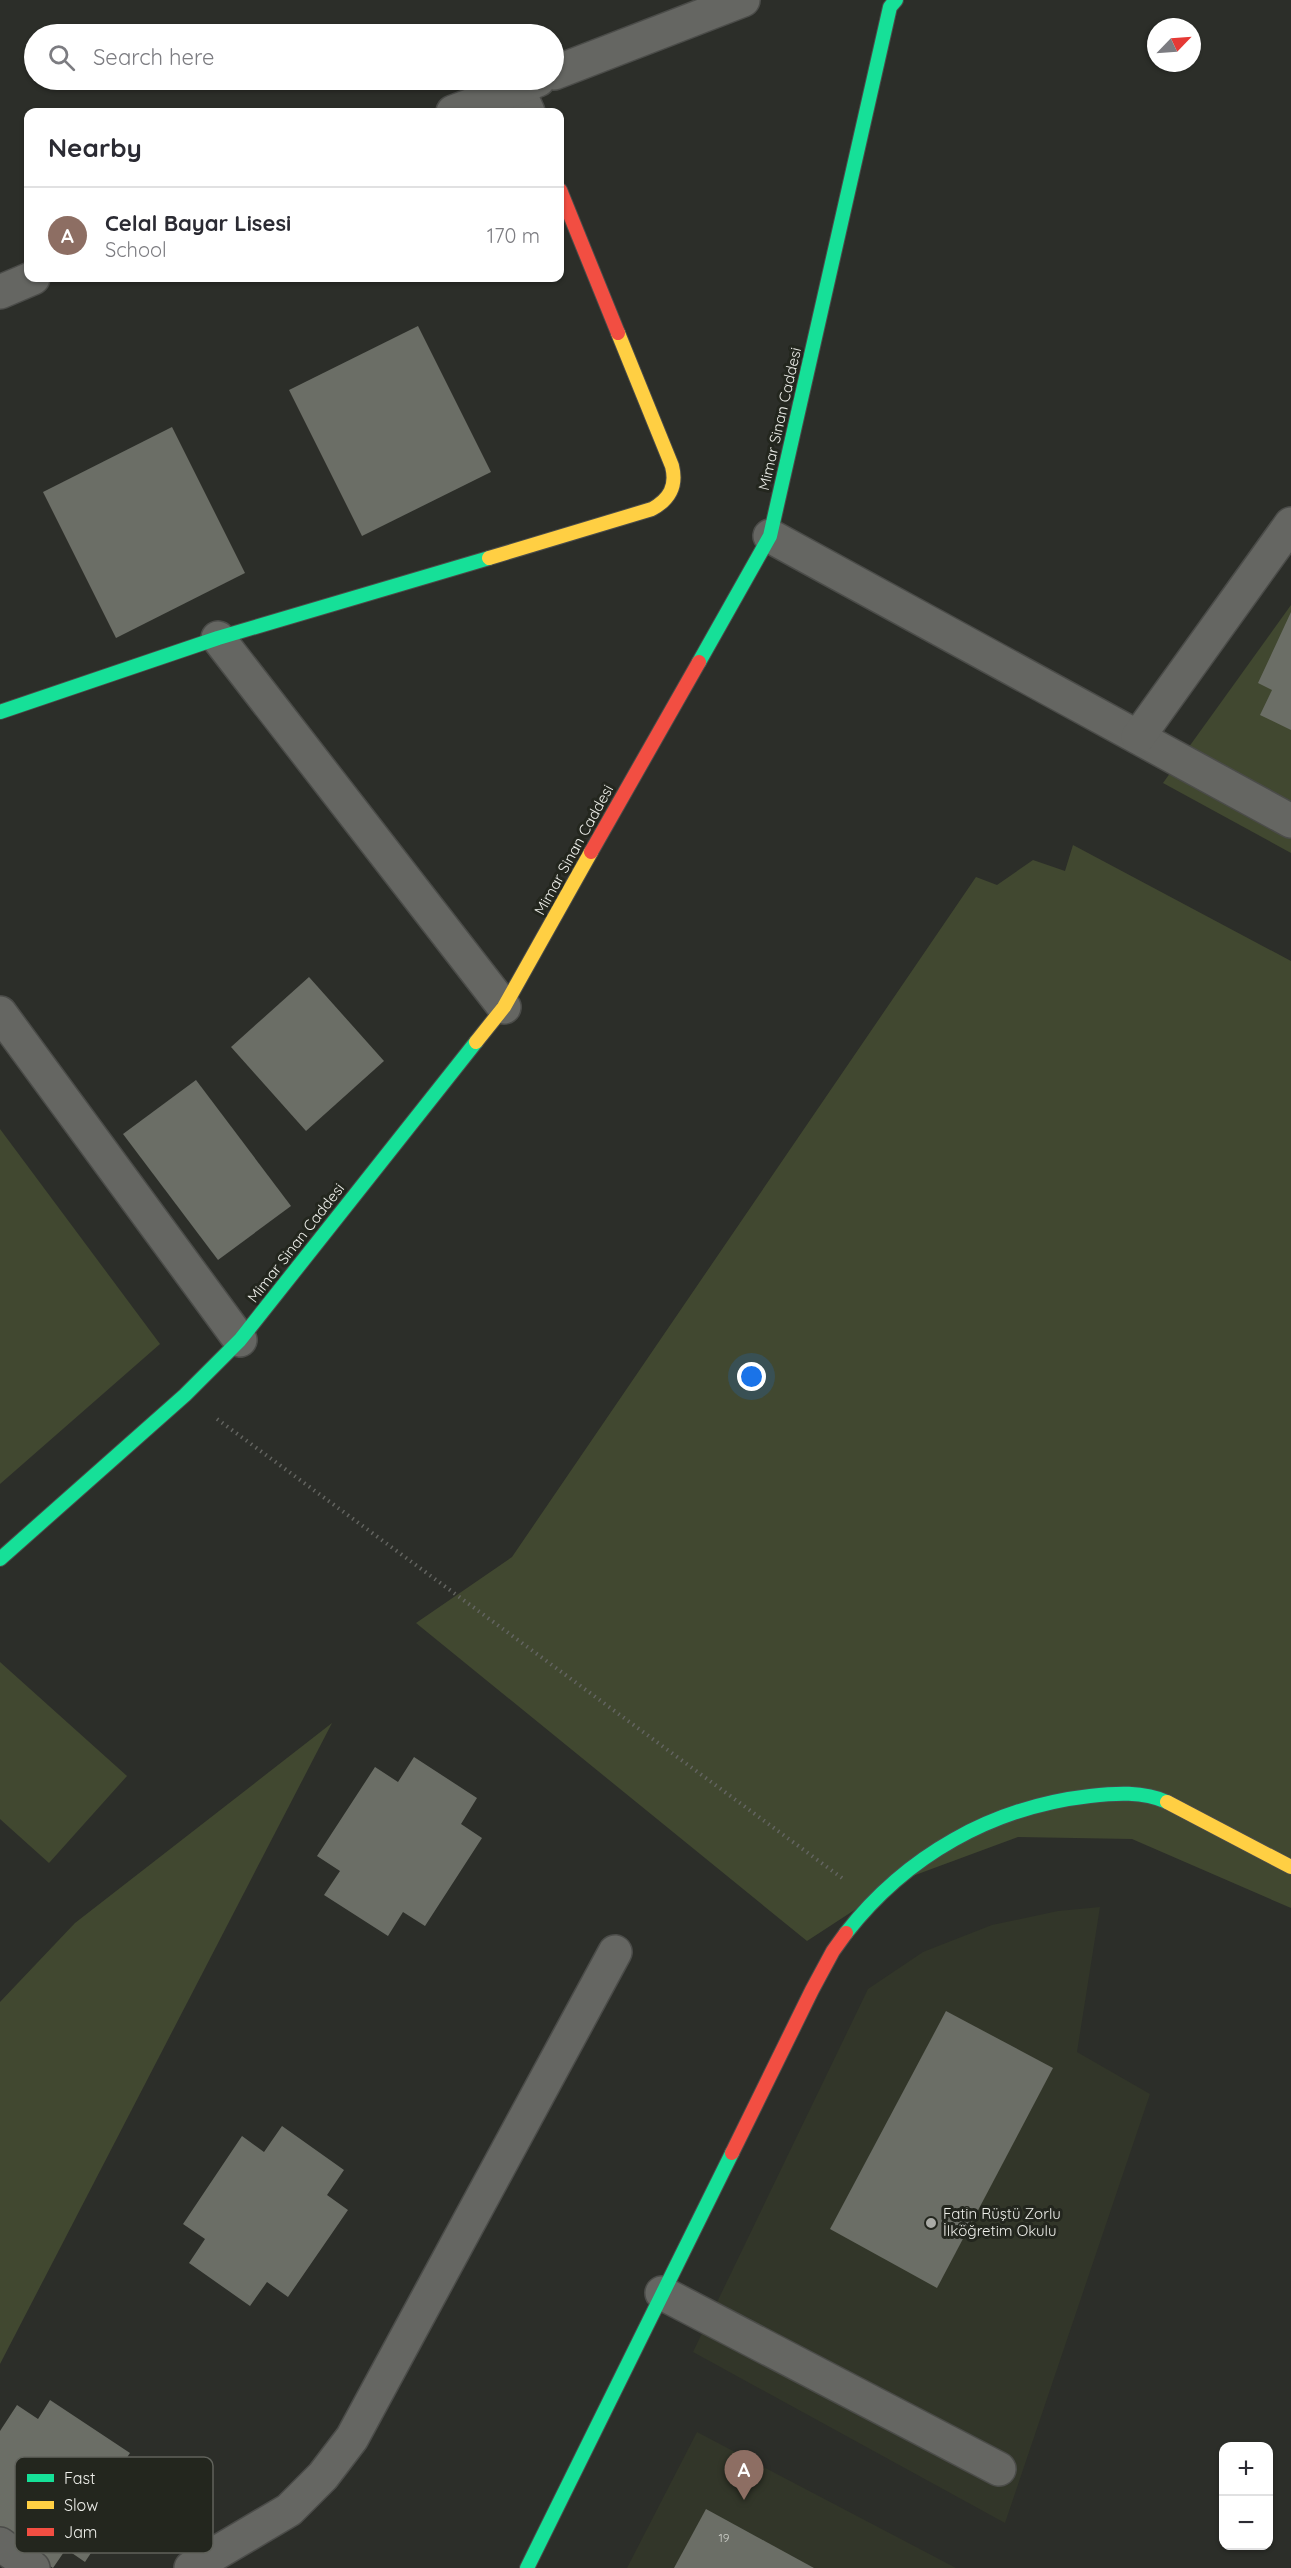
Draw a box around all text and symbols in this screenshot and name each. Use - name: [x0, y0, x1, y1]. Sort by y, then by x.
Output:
- north arrow: [1147, 18, 1201, 72]
- search box: [24, 24, 564, 90]
- icon: search: [45, 41, 78, 74]
- text: Search here: [93, 43, 214, 71]
- text: Nearby: [48, 131, 142, 164]
- text: Celal Bayar Lisesi: [105, 209, 291, 237]
- text: A: [61, 223, 74, 248]
- text: 170 m: [487, 223, 540, 248]
- text: School: [105, 237, 167, 262]
- street label: Mimar Sinan Caddesi: [754, 346, 805, 492]
- street label: Mimar Sinan Caddesi: [530, 781, 617, 918]
- street label: Mimar Sinan Caddesi: [243, 1179, 348, 1306]
- your location: [737, 1362, 766, 1391]
- place label: Fatin Rüştü Zorlu İlköğretim Okulu: [943, 2204, 1061, 2240]
- marker: Fatin Rüştü Zorlu İlköğretim Okulu: [924, 2216, 938, 2230]
- map controls: [1219, 2442, 1273, 2550]
- button: +: [1219, 2442, 1273, 2496]
- pin: A: [724, 2450, 764, 2500]
- legend: [15, 2457, 213, 2553]
- text: Fast: [64, 2468, 95, 2488]
- text: Slow: [64, 2495, 98, 2515]
- button: −: [1219, 2496, 1273, 2550]
- text: Jam: [64, 2522, 97, 2542]
- house number: 19: [718, 2530, 730, 2545]

